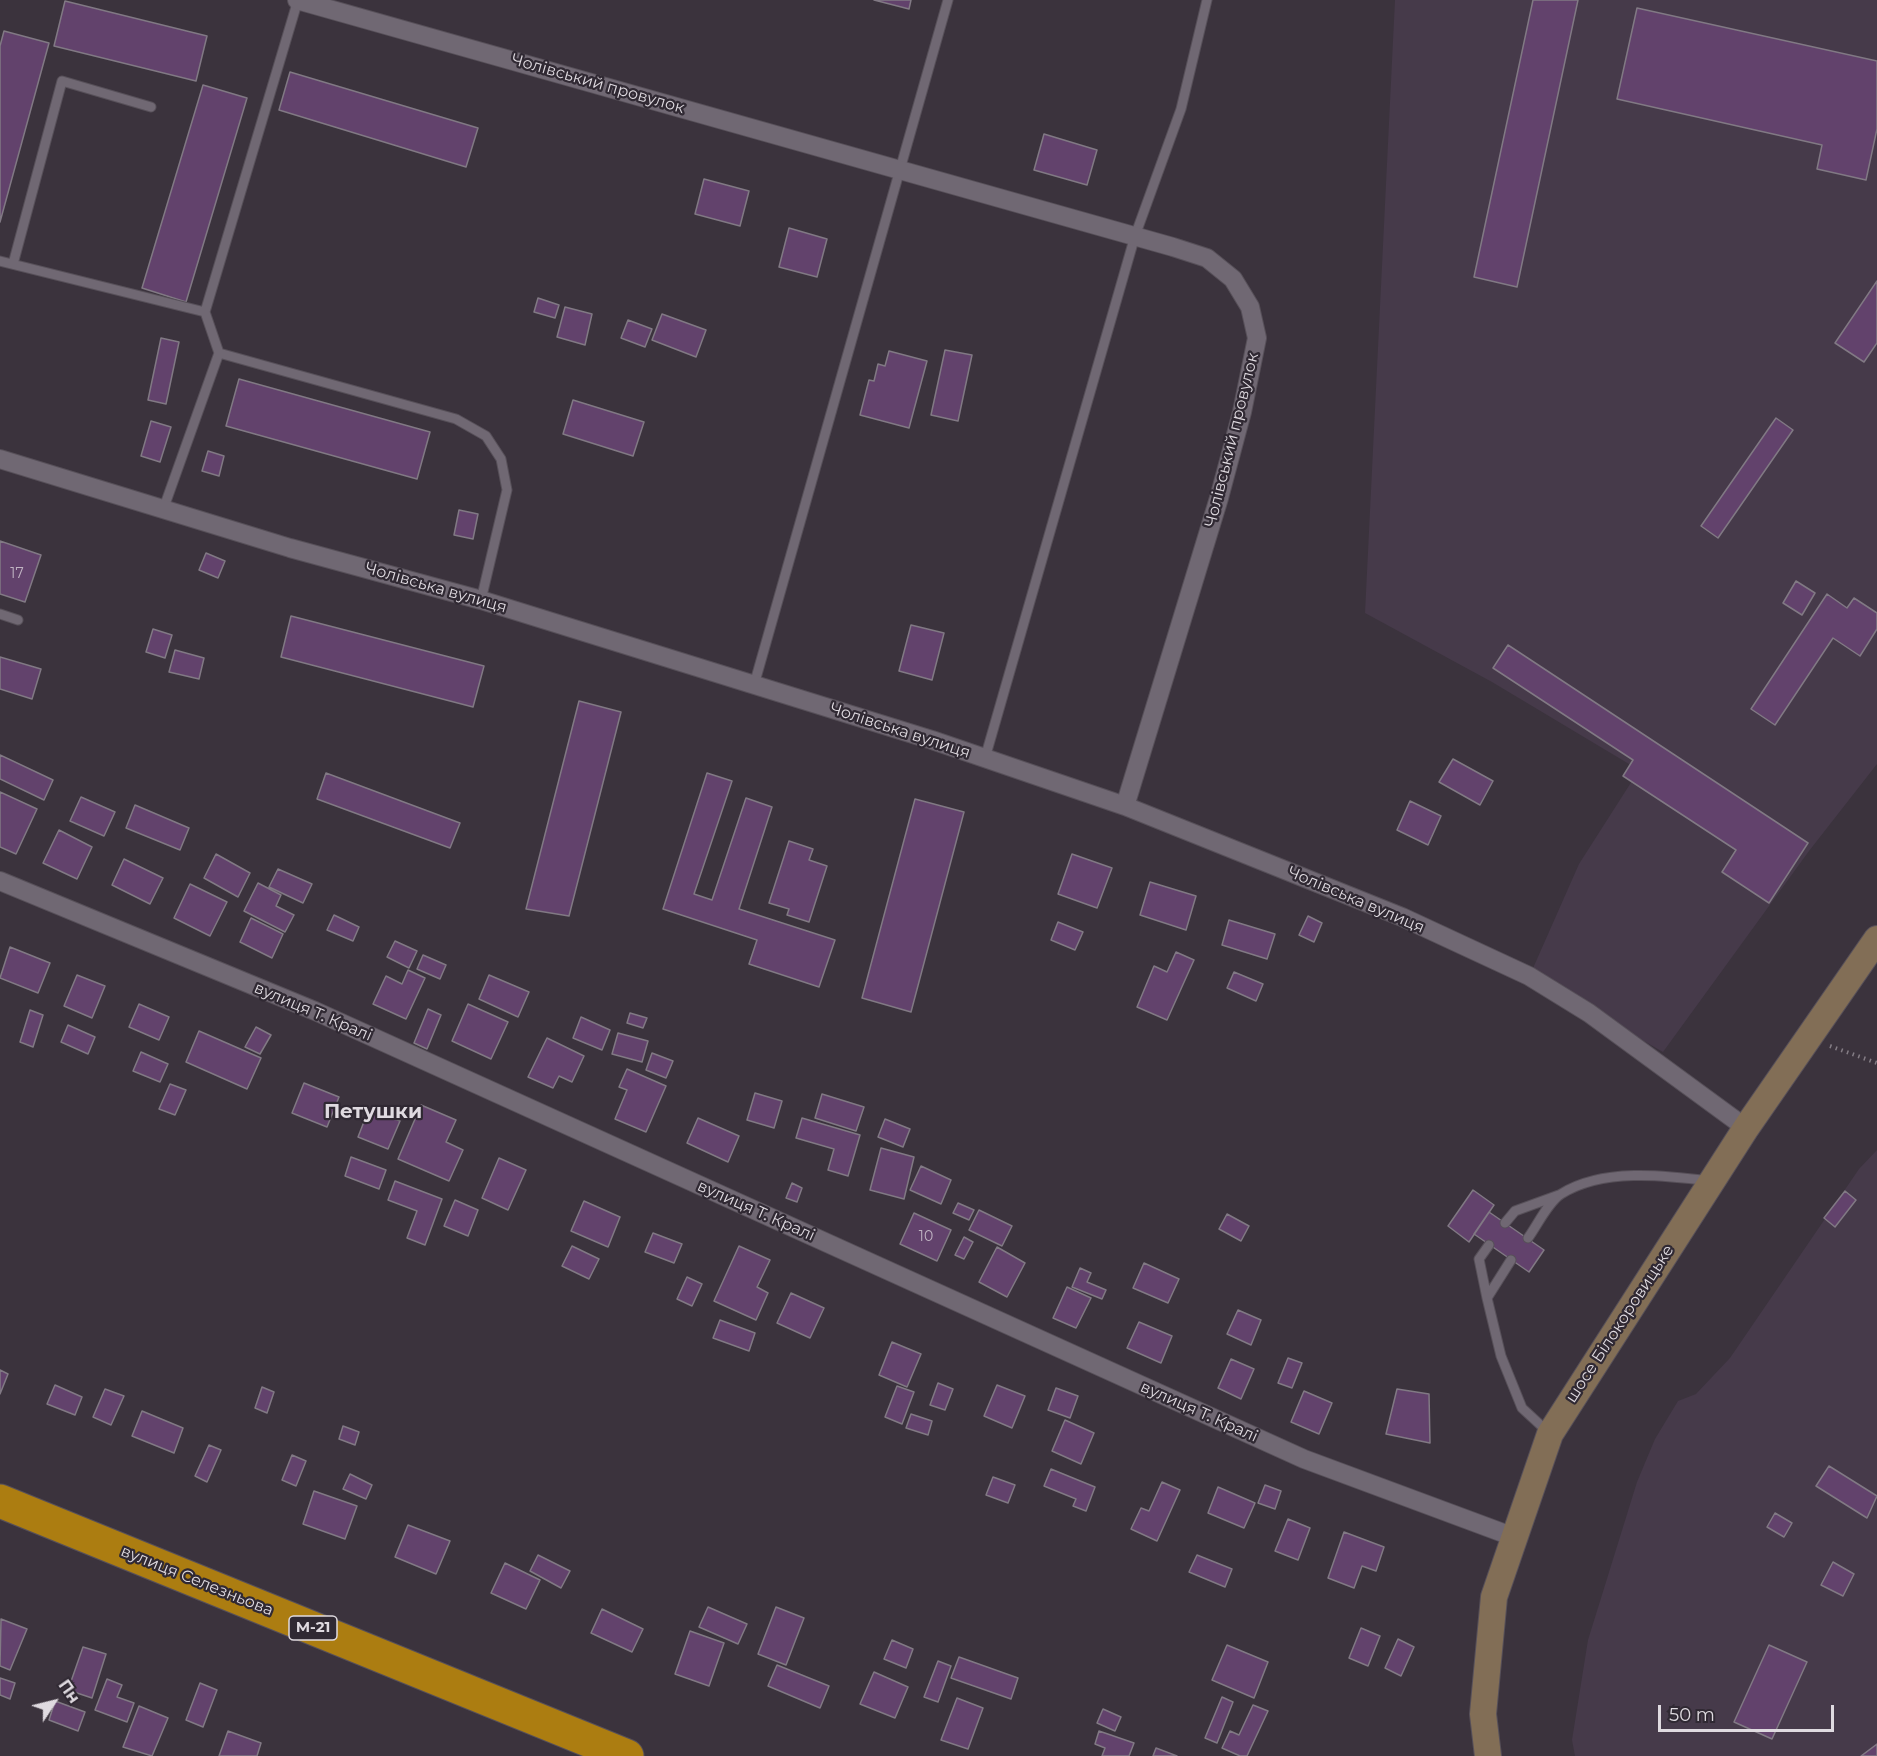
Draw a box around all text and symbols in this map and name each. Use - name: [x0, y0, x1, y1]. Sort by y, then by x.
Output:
- street label: Чолівський провулок: [509, 50, 687, 118]
- street label: Чолівський провулок: [1201, 351, 1263, 529]
- street label: Чолівська вулиця: [363, 559, 509, 617]
- house number: 17: [10, 566, 24, 582]
- street label: Чолівська вулиця: [827, 699, 973, 763]
- street label: Чолівська вулиця: [1285, 863, 1427, 937]
- street label: вулиця Т. Кралі: [251, 978, 375, 1046]
- district label: Петушки: [324, 1100, 422, 1124]
- street label: вулиця Т. Кралі: [694, 1176, 818, 1246]
- house number: 10: [919, 1229, 933, 1245]
- street label: шосе Білокоровицьке: [1562, 1242, 1678, 1406]
- street label: вулиця Т. Кралі: [1137, 1377, 1261, 1447]
- street label: вулиця Селезньова: [118, 1542, 276, 1620]
- road number: М-21: [289, 1616, 337, 1640]
- north arrow: [24, 1672, 84, 1732]
- text: Пн: [54, 1676, 84, 1707]
- scale bar: [1661, 1693, 1836, 1731]
- text: 50 m: [1669, 1704, 1715, 1726]

